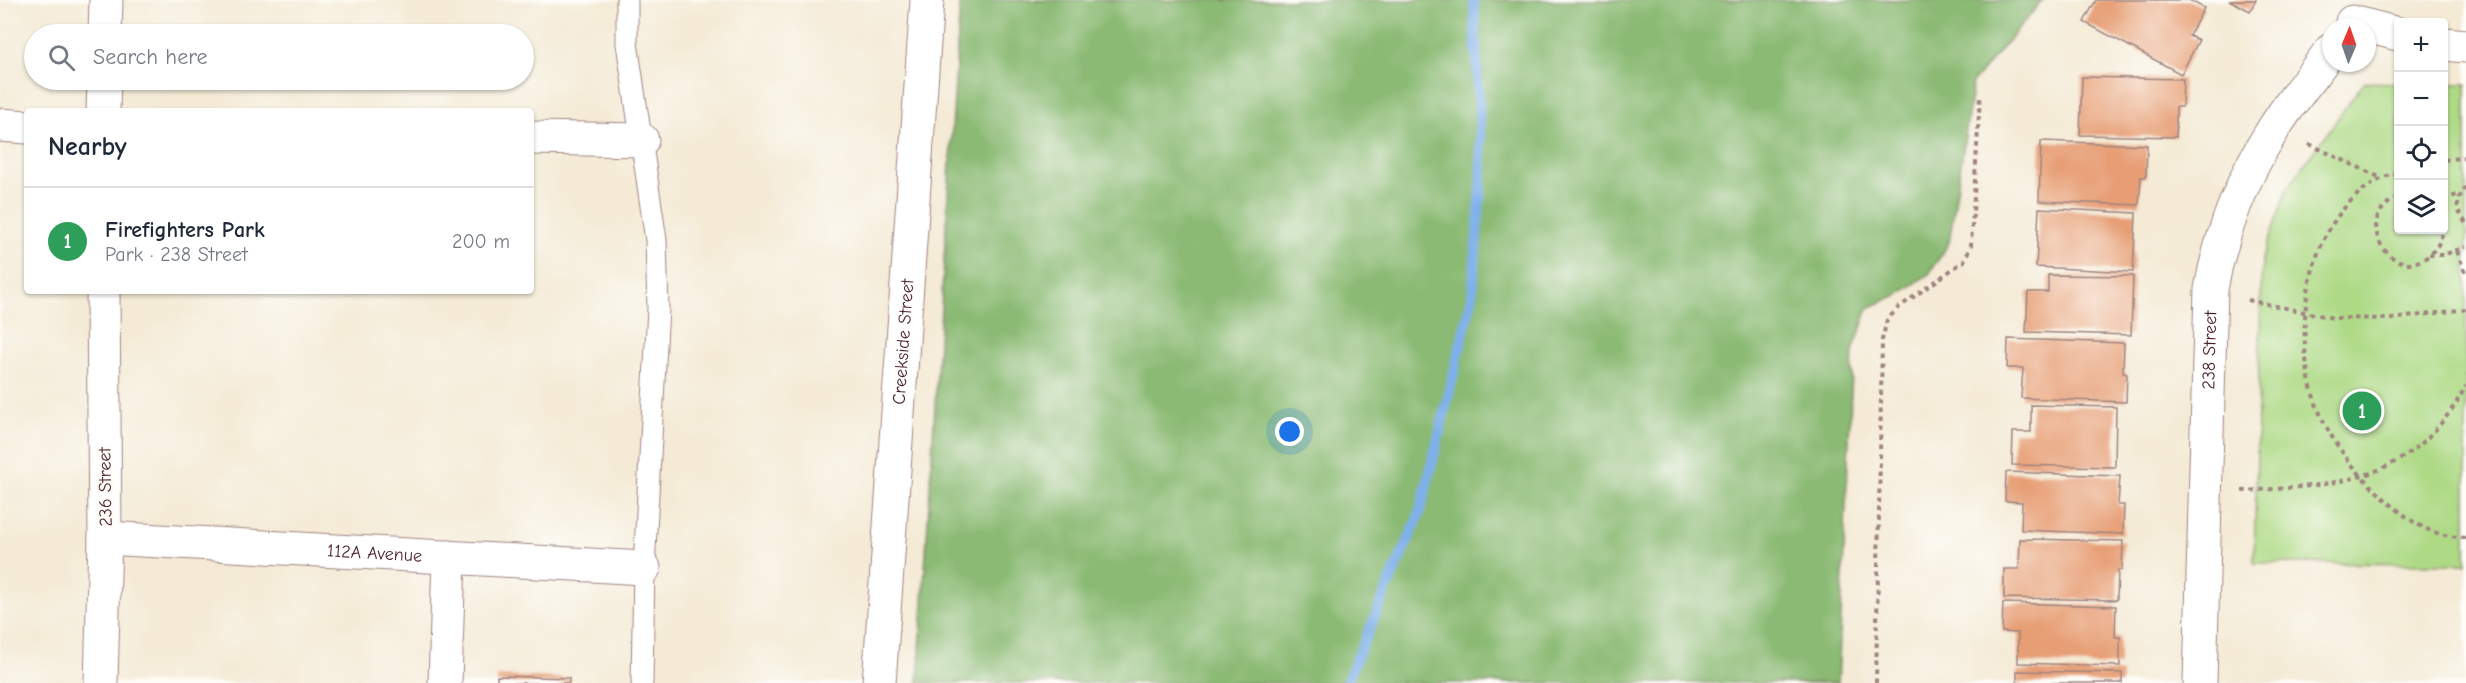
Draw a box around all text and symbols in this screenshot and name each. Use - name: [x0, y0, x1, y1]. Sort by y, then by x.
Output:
- north arrow: [2322, 18, 2376, 72]
- map controls: [2394, 18, 2448, 234]
- button: +: [2394, 18, 2448, 72]
- search box: [24, 24, 534, 90]
- icon: search: [45, 41, 78, 74]
- text: Search here: [93, 44, 208, 70]
- button: −: [2394, 72, 2448, 126]
- button: locate: [2394, 126, 2448, 180]
- text: Nearby: [48, 132, 127, 162]
- button: layers: [2394, 180, 2448, 234]
- text: Firefighters Park: [105, 217, 265, 243]
- text: 1: [64, 230, 71, 253]
- text: 200 m: [452, 230, 510, 253]
- text: Park · 238 Street: [105, 243, 248, 266]
- street label: Creekside Street: [889, 277, 918, 405]
- street label: 238 Street: [2198, 310, 2221, 390]
- pin: 1: [2342, 388, 2382, 434]
- your location: [1275, 417, 1304, 446]
- street label: 236 Street: [94, 446, 117, 527]
- street label: 112A Avenue: [327, 540, 423, 567]

